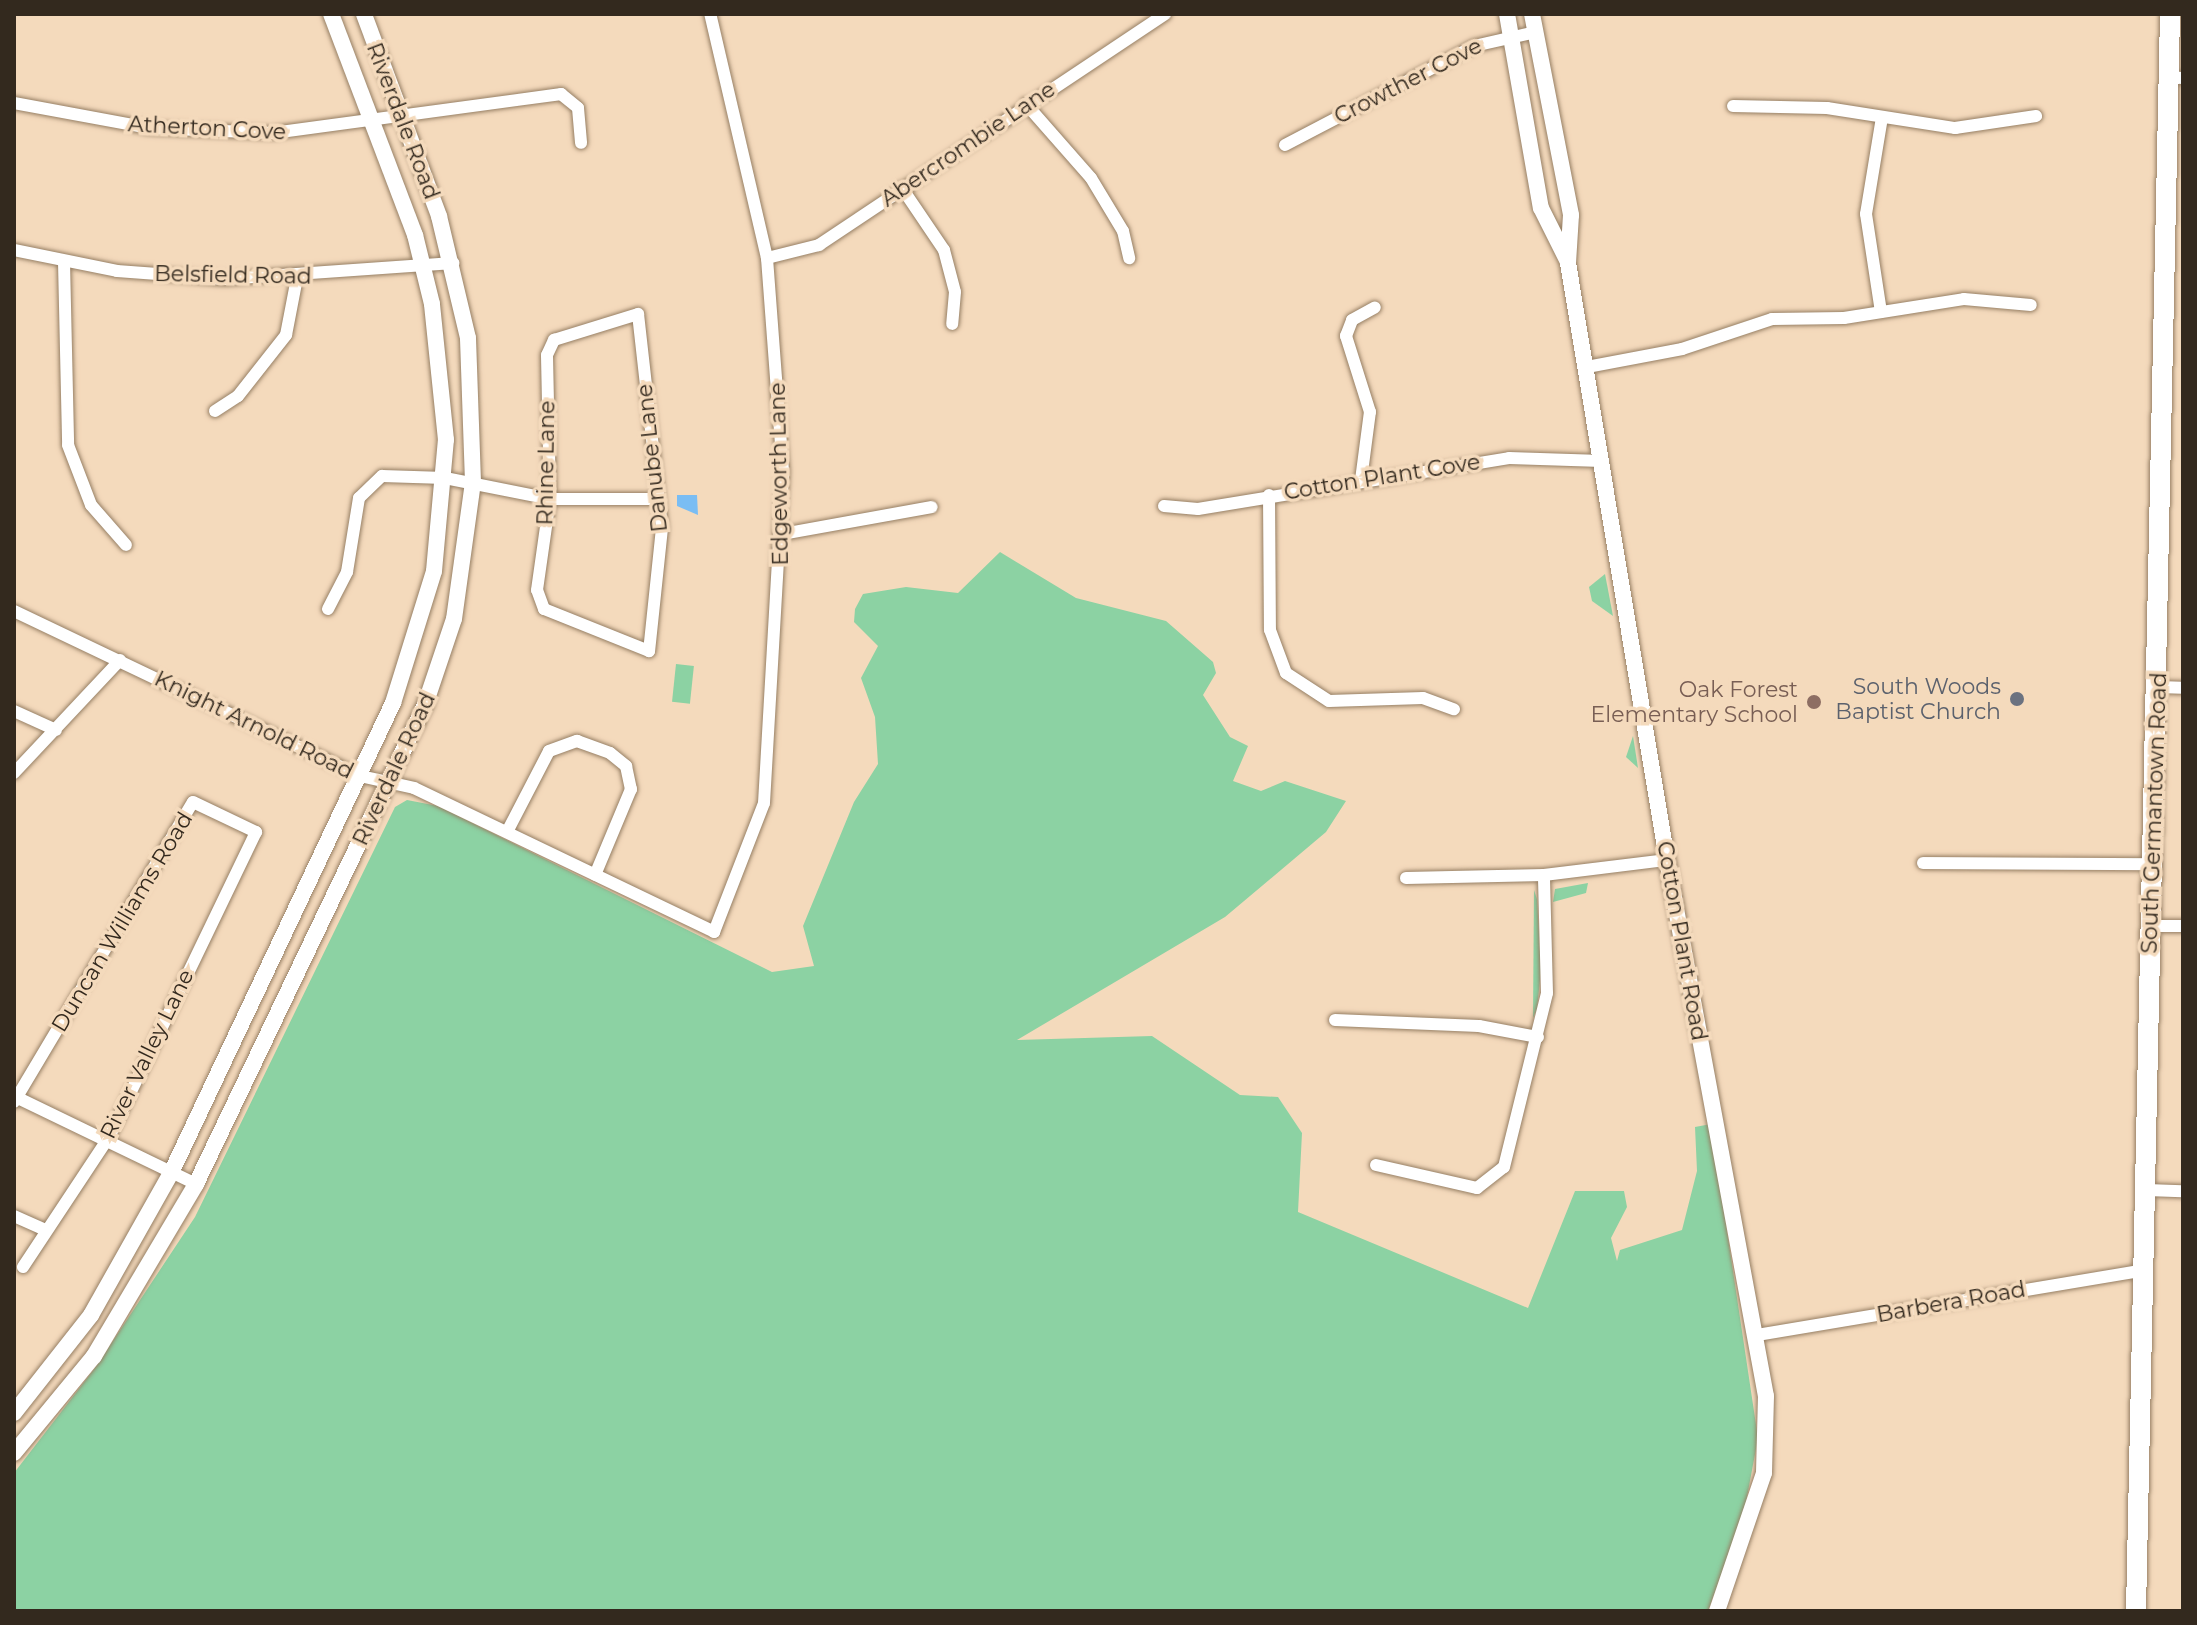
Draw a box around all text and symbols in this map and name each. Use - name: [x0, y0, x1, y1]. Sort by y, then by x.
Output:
- street label: Crowther Cove: [1330, 32, 1486, 130]
- street label: Riverdale Road: [361, 39, 445, 203]
- street label: Abercrombie Lane: [876, 76, 1060, 212]
- street label: Atherton Cove: [127, 111, 287, 145]
- street label: Belsfield Road: [154, 260, 312, 290]
- street label: Edgeworth Lane: [764, 382, 794, 566]
- street label: Danube Lane: [631, 383, 673, 533]
- street label: Rhine Lane: [532, 400, 560, 526]
- street label: Cotton Plant Cove: [1282, 448, 1482, 506]
- street label: Knight Arnold Road: [150, 665, 358, 785]
- street label: South Germantown Road: [2136, 672, 2172, 954]
- place label: South Woods Baptist Church: [1835, 673, 2001, 724]
- place label: Oak Forest Elementary School: [1591, 676, 1798, 728]
- street label: Riverdale Road: [347, 688, 441, 850]
- marker: South Woods Baptist Church: [2008, 690, 2026, 708]
- marker: Oak Forest Elementary School: [1805, 693, 1823, 711]
- street label: Duncan Williams Road: [46, 807, 198, 1037]
- street label: Cotton Plant Road: [1651, 839, 1713, 1043]
- street label: River Valley Lane: [95, 965, 199, 1143]
- street label: Barbera Road: [1875, 1276, 2027, 1328]

